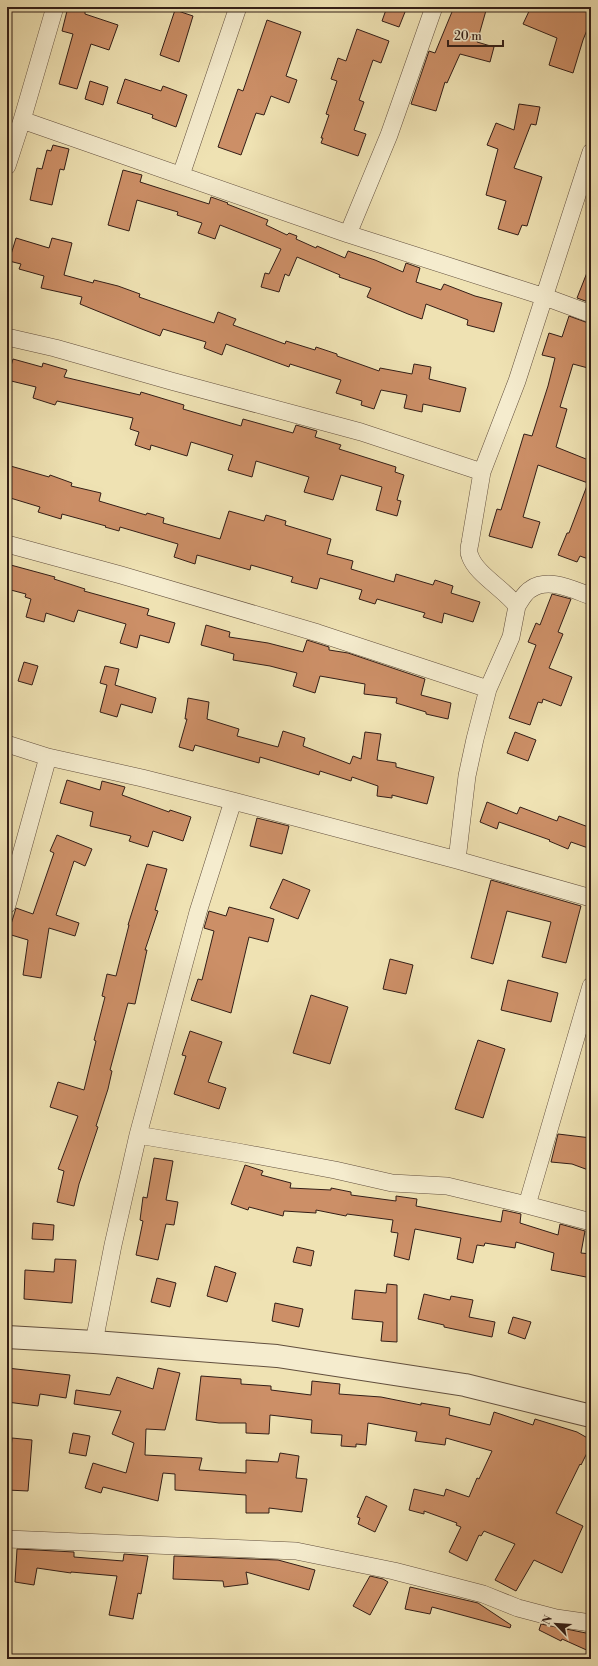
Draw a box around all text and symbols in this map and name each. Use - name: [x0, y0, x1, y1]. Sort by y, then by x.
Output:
- scale bar: [448, 22, 503, 48]
- text: 20 m: [454, 29, 482, 44]
- north arrow: [536, 1604, 576, 1644]
- text: N: [540, 1613, 556, 1627]

